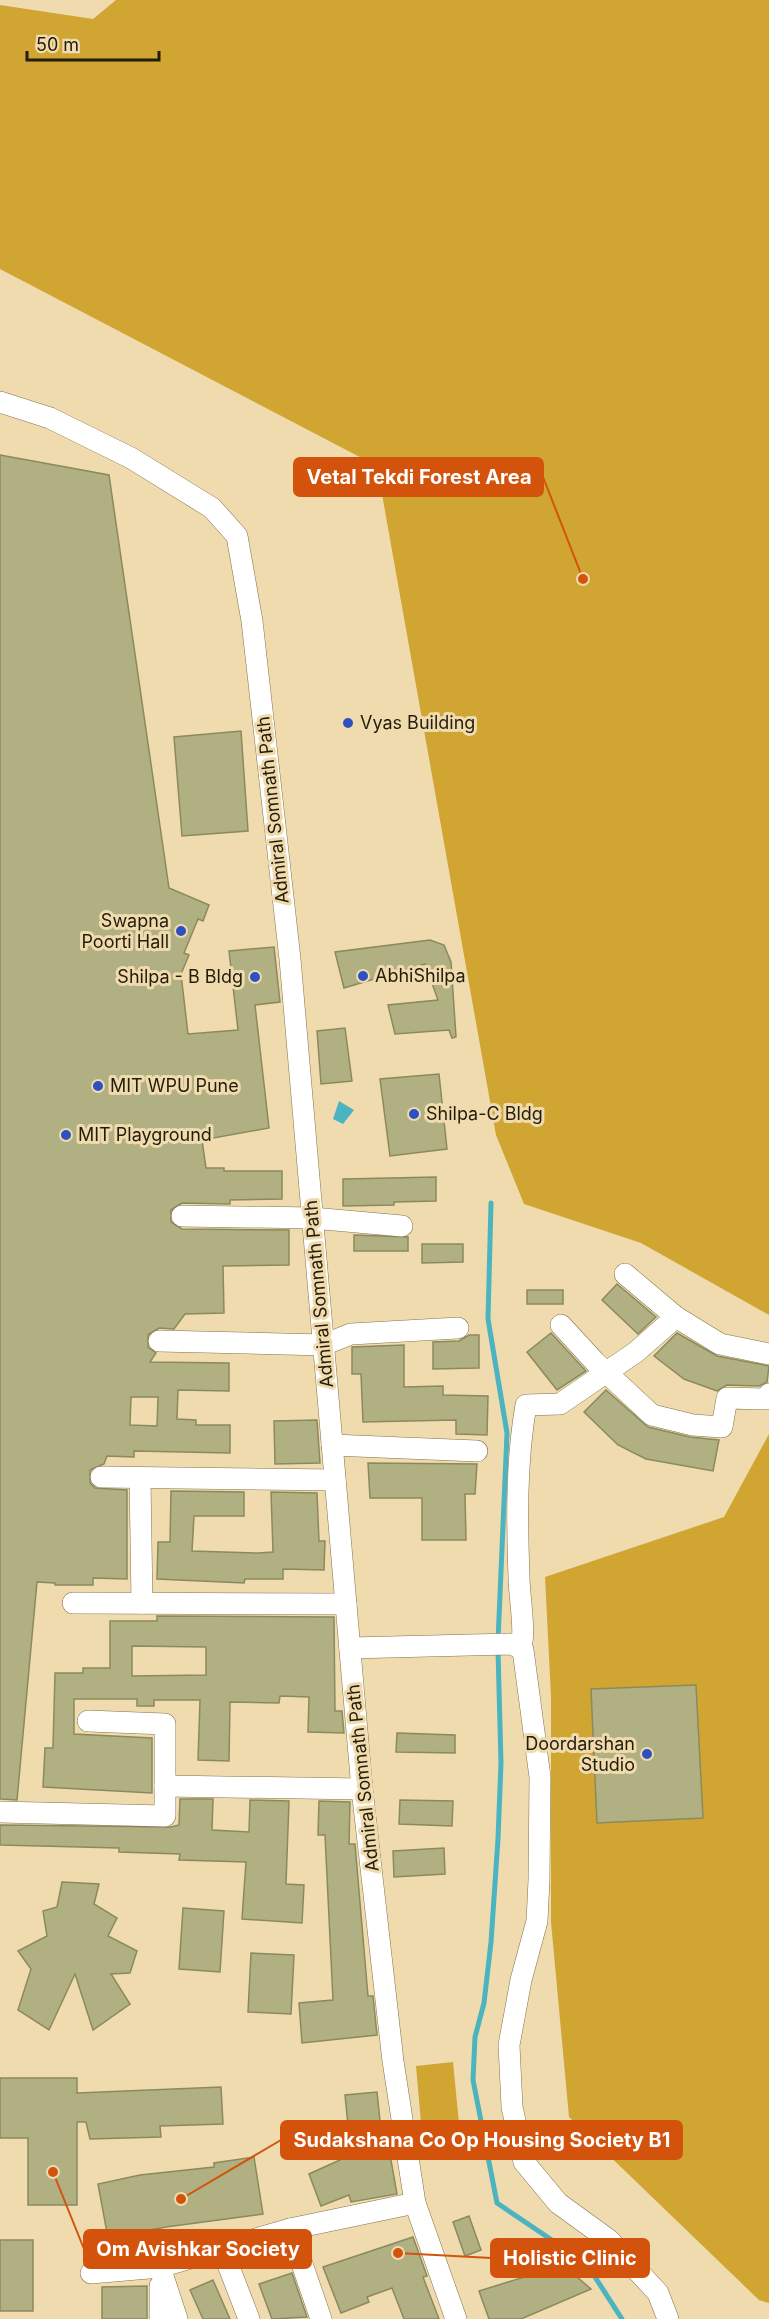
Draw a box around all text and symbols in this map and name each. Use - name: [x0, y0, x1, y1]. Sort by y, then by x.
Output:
- scale bar: [27, 24, 159, 62]
- text: 50 m: [36, 34, 79, 55]
- callout: Vetal Tekdi Forest Area: [294, 458, 543, 496]
- text: Vetal Tekdi Forest Area: [307, 465, 532, 489]
- place label: Vyas Building: [360, 712, 475, 733]
- street label: Admiral Somnath Path: [252, 715, 293, 905]
- marker: Vyas Building: [341, 716, 355, 730]
- place label: Swapna Poorti Hall: [81, 910, 169, 952]
- marker: Swapna Poorti Hall: [174, 924, 188, 938]
- place label: AbhiShilpa: [375, 965, 466, 986]
- place label: Shilpa - B Bldg: [117, 966, 243, 987]
- marker: AbhiShilpa: [356, 969, 370, 983]
- marker: Shilpa - B Bldg: [248, 970, 262, 984]
- place label: MIT WPU Pune: [110, 1075, 239, 1096]
- marker: MIT WPU Pune: [91, 1079, 105, 1093]
- place label: Shilpa-C Bldg: [426, 1103, 543, 1124]
- marker: Shilpa-C Bldg: [407, 1107, 421, 1121]
- place label: MIT Playground: [78, 1124, 212, 1145]
- marker: MIT Playground: [59, 1128, 73, 1142]
- street label: Admiral Somnath Path: [300, 1199, 337, 1389]
- street label: Admiral Somnath Path: [342, 1683, 383, 1873]
- place label: Doordarshan Studio: [525, 1733, 635, 1775]
- marker: Doordarshan Studio: [640, 1747, 654, 1761]
- callout: Sudakshana Co Op Housing Society B1: [281, 2121, 682, 2159]
- text: Sudakshana Co Op Housing Society B1: [294, 2128, 670, 2152]
- callout: Om Avishkar Society: [84, 2230, 311, 2268]
- text: Om Avishkar Society: [96, 2237, 300, 2261]
- callout: Holistic Clinic: [491, 2239, 649, 2277]
- text: Holistic Clinic: [503, 2246, 637, 2270]

